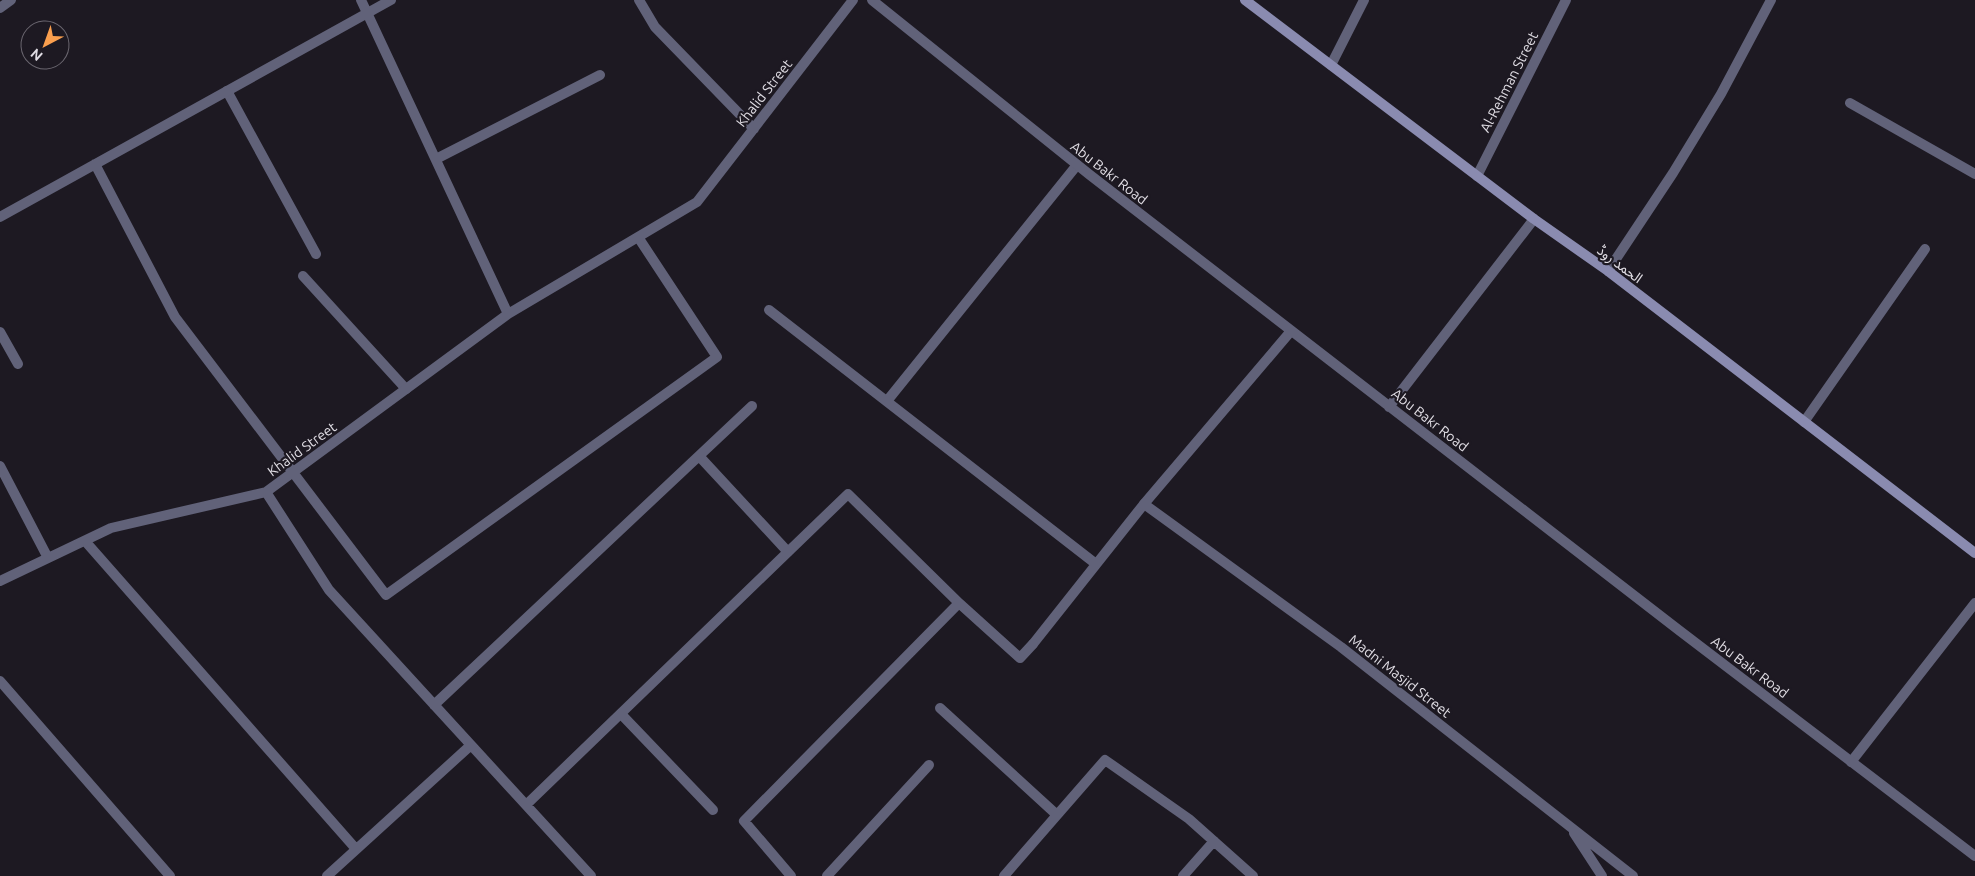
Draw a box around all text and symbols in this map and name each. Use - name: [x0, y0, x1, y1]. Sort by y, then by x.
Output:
- north arrow: [20, 20, 70, 70]
- street label: Al-Rehman Street: [1477, 29, 1542, 135]
- text: N: [27, 45, 46, 64]
- street label: Khalid Street: [733, 56, 796, 130]
- street label: Abu Bakr Road: [1068, 138, 1150, 208]
- street label: الحمد روڈ: [1594, 242, 1646, 287]
- street label: Abu Bakr Road: [1389, 385, 1471, 455]
- street label: Khalid Street: [264, 418, 340, 479]
- street label: Madni Masjid Street: [1346, 631, 1455, 721]
- street label: Abu Bakr Road: [1708, 633, 1792, 701]

